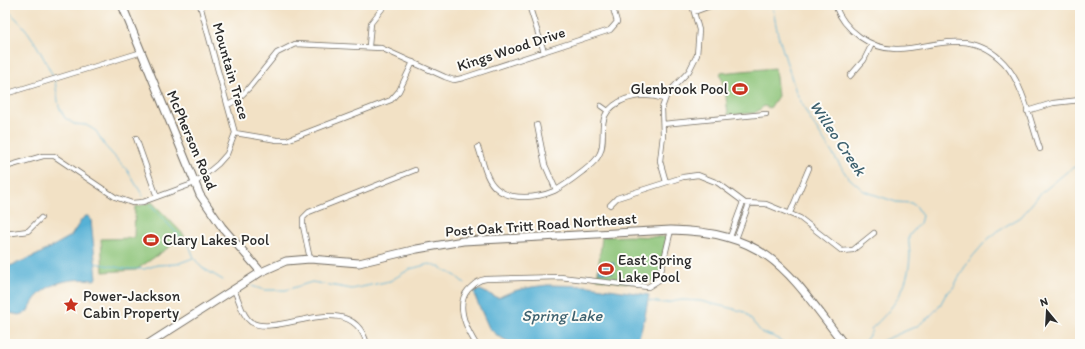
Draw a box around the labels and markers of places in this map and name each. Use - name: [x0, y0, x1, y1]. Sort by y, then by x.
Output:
- place label: Glenbrook Pool: [631, 80, 729, 98]
- sports icon: Glenbrook Pool: [731, 80, 749, 98]
- sports icon: Clary Lakes Pool: [142, 231, 160, 249]
- place label: Clary Lakes Pool: [163, 231, 270, 249]
- place label: East Spring Lake Pool: [618, 251, 692, 286]
- sports icon: East Spring Lake Pool: [597, 260, 615, 278]
- place label: Power-Jackson Cabin Property: [83, 287, 181, 322]
- place icon: Power-Jackson Cabin Property: [62, 296, 80, 314]

